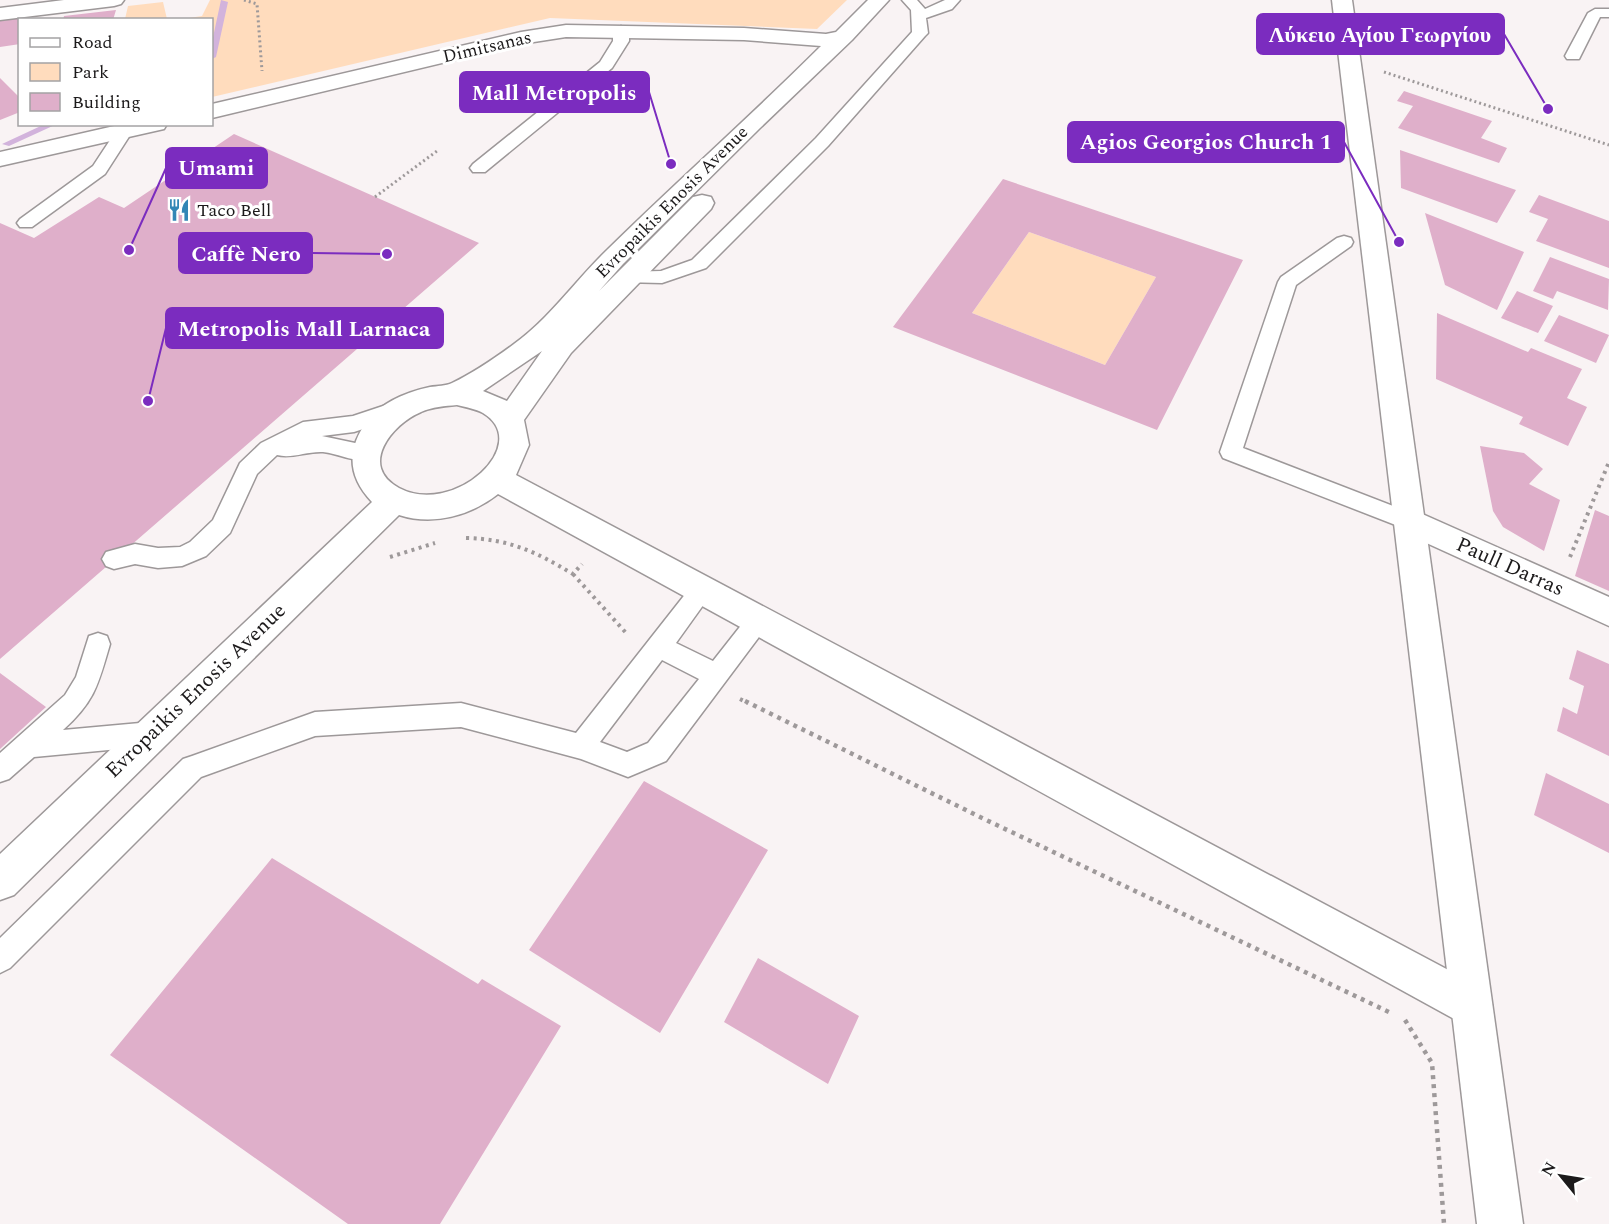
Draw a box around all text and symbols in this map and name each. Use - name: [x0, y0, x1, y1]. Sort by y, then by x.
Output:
- callout: Λύκειο Αγίου Γεωργίου: [1257, 14, 1504, 54]
- legend: [18, 18, 213, 126]
- text: Λύκειο Αγίου Γεωργίου: [1269, 19, 1491, 52]
- street label: Dimitsanas: [440, 24, 534, 70]
- text: Road: [72, 29, 113, 56]
- text: Park: [72, 59, 109, 86]
- callout: Mall Metropolis: [460, 72, 649, 112]
- text: Mall Metropolis: [471, 77, 637, 110]
- text: Building: [72, 89, 141, 116]
- street label: Evropaikis Enosis Avenue: [589, 119, 755, 285]
- callout: Agios Georgios Church 1: [1068, 122, 1344, 162]
- text: Agios Georgios Church 1: [1080, 126, 1332, 159]
- callout: Umami: [166, 148, 267, 188]
- text: Umami: [178, 152, 254, 185]
- restaurant icon: Taco Bell: [166, 197, 192, 223]
- place label: Taco Bell: [197, 197, 271, 224]
- callout: Caffè Nero: [179, 233, 312, 273]
- text: Caffè Nero: [191, 238, 301, 271]
- callout: Metropolis Mall Larnaca: [166, 308, 443, 348]
- text: Metropolis Mall Larnaca: [178, 313, 431, 346]
- street label: Paull Darras: [1451, 529, 1569, 605]
- street label: Evropaikis Enosis Avenue: [98, 596, 294, 786]
- north arrow: [1531, 1146, 1591, 1206]
- text: N: [1535, 1157, 1563, 1181]

